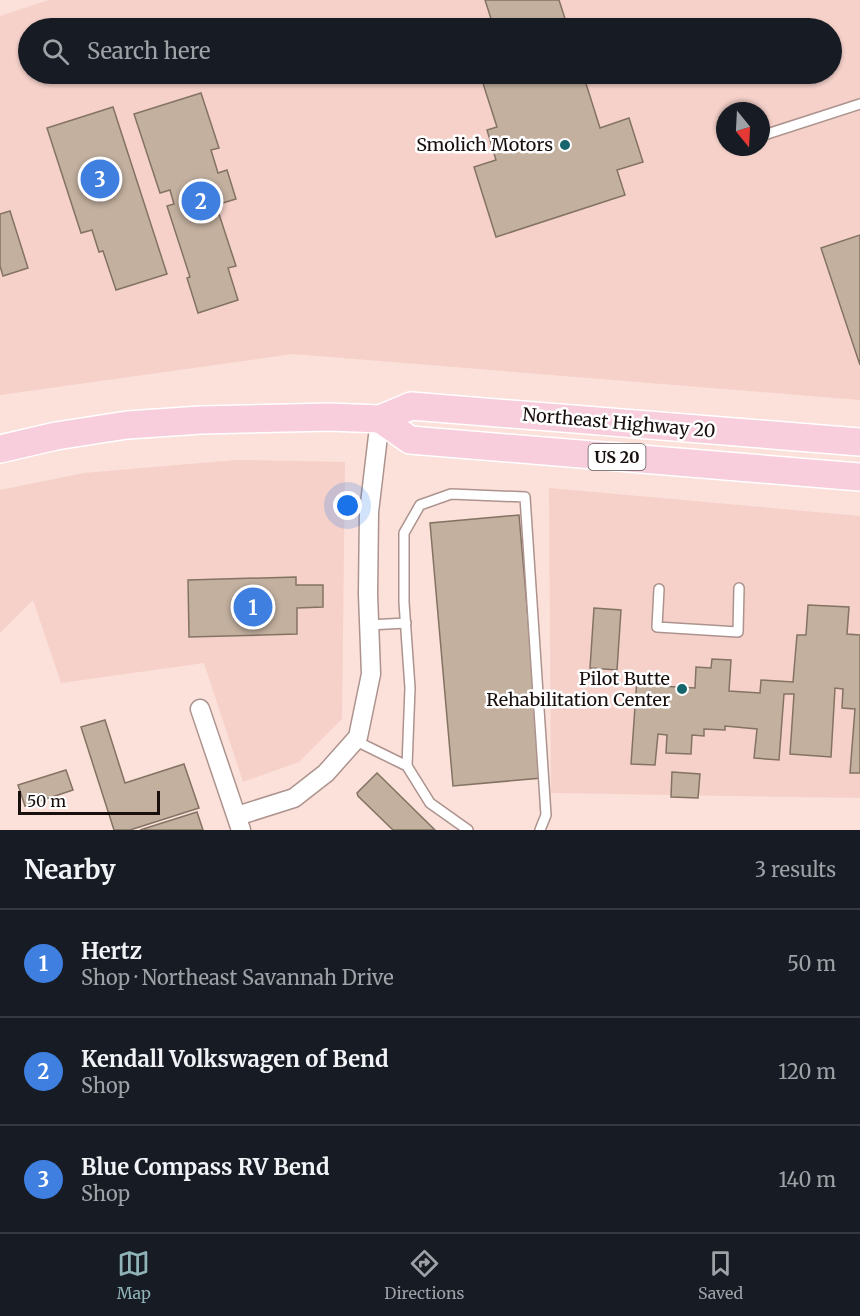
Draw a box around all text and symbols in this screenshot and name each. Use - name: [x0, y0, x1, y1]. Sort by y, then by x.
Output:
- search box: [18, 18, 842, 84]
- icon: search: [39, 35, 72, 68]
- text: Search here: [87, 37, 210, 65]
- north arrow: [716, 102, 770, 156]
- place label: Smolich Motors: [416, 133, 553, 156]
- marker: Smolich Motors: [558, 138, 572, 152]
- pin: 3: [80, 156, 120, 201]
- pin: 2: [182, 178, 220, 224]
- street label: Northeast Highway 20: [522, 403, 717, 442]
- road number: US 20: [588, 444, 646, 470]
- your location: [333, 491, 362, 520]
- pin: 1: [234, 584, 272, 630]
- place label: Pilot Butte Rehabilitation Center: [486, 667, 670, 711]
- marker: Pilot Butte Rehabilitation Center: [675, 682, 689, 696]
- scale bar: [18, 788, 160, 816]
- text: 50 m: [27, 791, 66, 811]
- text: Nearby: [24, 853, 116, 886]
- text: 3 results: [755, 857, 836, 882]
- text: Hertz: [81, 937, 142, 965]
- text: 1: [39, 951, 48, 976]
- text: 50 m: [787, 951, 836, 976]
- text: Shop · Northeast Savannah Drive: [81, 965, 394, 990]
- text: Kendall Volkswagen of Bend: [81, 1045, 389, 1073]
- text: 2: [38, 1059, 49, 1084]
- text: 120 m: [778, 1059, 836, 1084]
- text: Shop: [81, 1073, 130, 1098]
- text: Blue Compass RV Bend: [81, 1153, 329, 1181]
- text: 3: [38, 1167, 49, 1192]
- text: 140 m: [779, 1167, 836, 1192]
- text: Shop: [81, 1181, 130, 1206]
- tab: Map: [117, 1247, 151, 1303]
- tab: Directions: [384, 1247, 464, 1303]
- tab: Saved: [698, 1247, 743, 1303]

